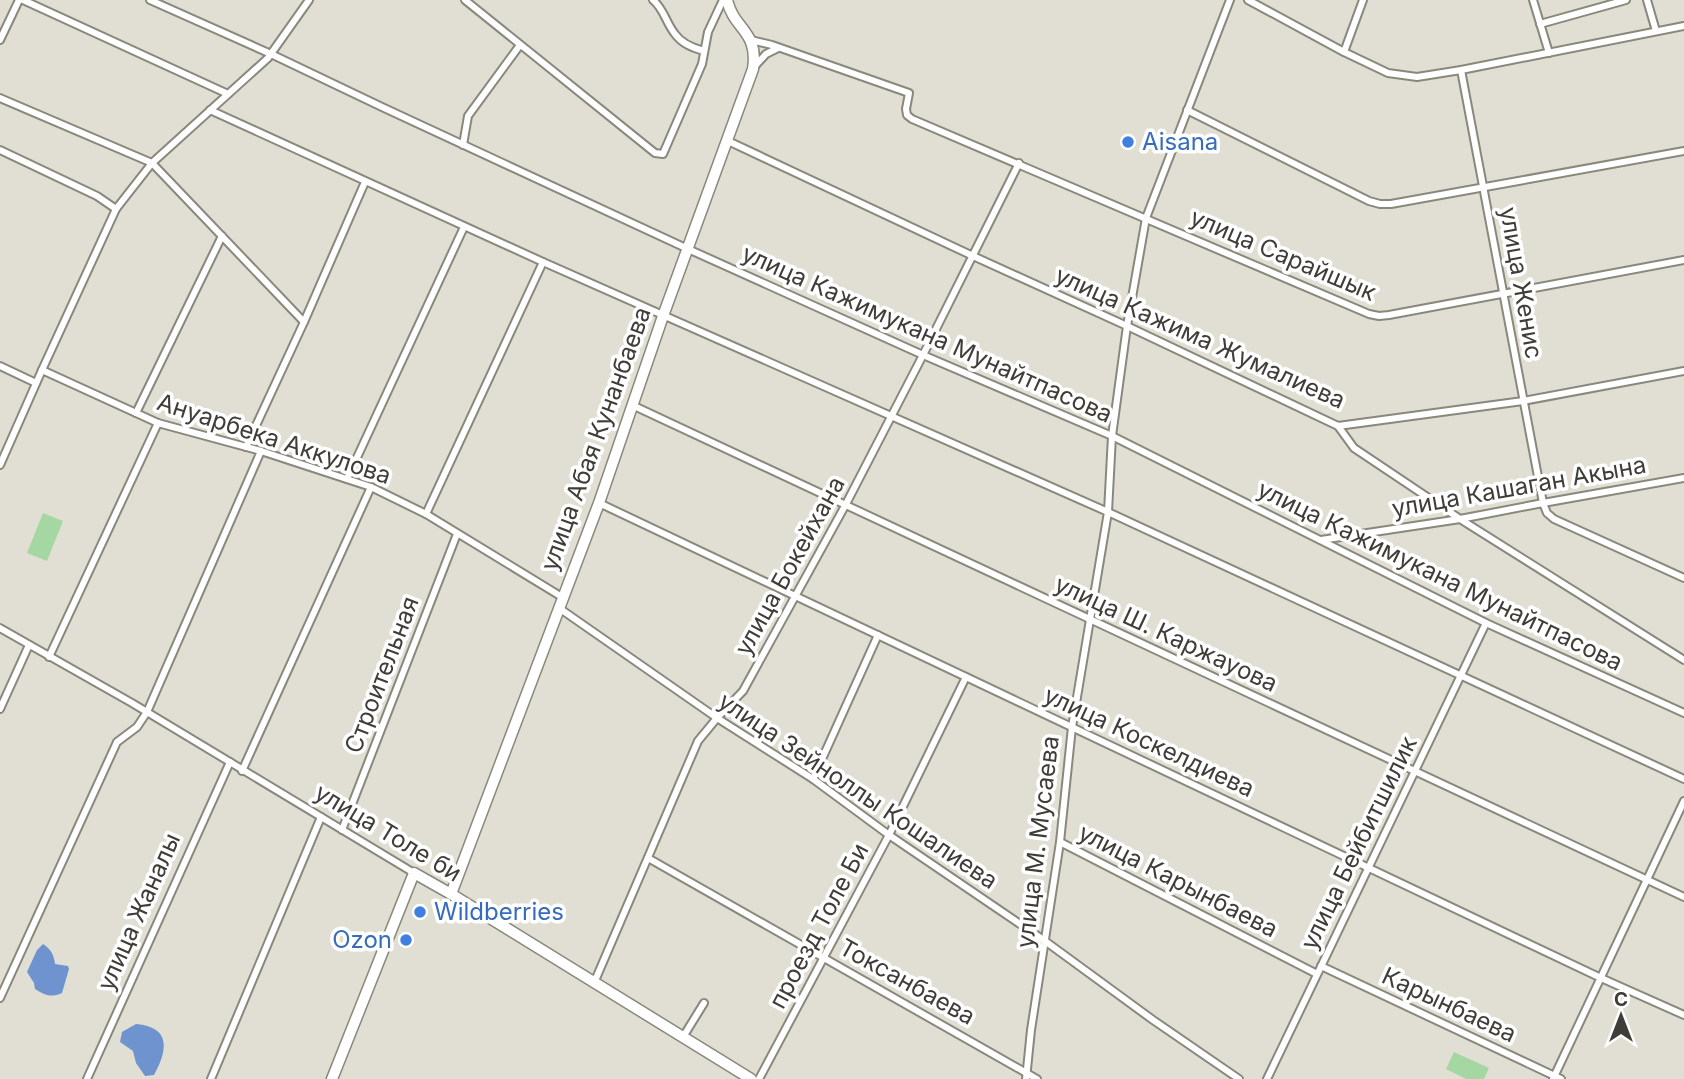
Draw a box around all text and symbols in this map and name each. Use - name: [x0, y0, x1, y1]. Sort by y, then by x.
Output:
- place label: Aisana: [1142, 127, 1218, 156]
- marker: Aisana: [1120, 134, 1136, 150]
- street label: улица Сарайшык: [1186, 202, 1380, 307]
- street label: улица Женис: [1494, 205, 1549, 361]
- street label: улица Кажимукана Мунайтпасова: [737, 238, 1117, 429]
- street label: улица Кажима Жумалиева: [1051, 260, 1350, 415]
- street label: улица Абая Кунанбаева: [534, 303, 657, 575]
- street label: Ануарбека Аккулова: [154, 387, 395, 490]
- street label: улица Кашаган Акына: [1390, 450, 1648, 523]
- street label: улица Бокейхана: [728, 471, 851, 660]
- street label: улица Кажимукана Мунайтпасова: [1253, 474, 1627, 677]
- street label: улица Ш. Каржауова: [1050, 569, 1282, 698]
- street label: Строительная: [338, 592, 425, 757]
- street label: улица Коскелдиева: [1039, 680, 1259, 803]
- street label: улица Зейноллы Кошалиева: [713, 686, 1003, 895]
- street label: улица Бейбитшилик: [1294, 731, 1423, 954]
- street label: улица М. Мусаева: [1010, 734, 1065, 950]
- street label: улица Толе би: [310, 777, 467, 888]
- street label: улица Карынбаева: [1074, 818, 1283, 943]
- street label: улица Жаналы: [91, 829, 186, 995]
- street label: проезд Толе Би: [763, 838, 874, 1013]
- place label: Wildberries: [434, 897, 564, 926]
- marker: Wildberries: [412, 904, 428, 920]
- place label: Ozon: [332, 925, 392, 954]
- marker: Ozon: [398, 932, 414, 948]
- street label: Токсанбаева: [834, 932, 980, 1031]
- street label: Карынбаева: [1377, 961, 1521, 1048]
- north arrow: [1586, 981, 1656, 1051]
- text: С: [1614, 988, 1628, 1011]

